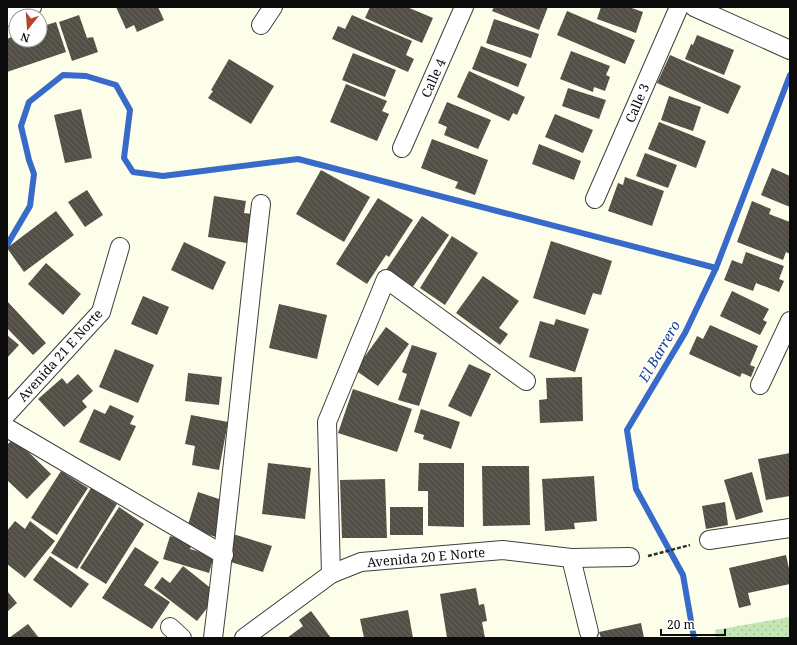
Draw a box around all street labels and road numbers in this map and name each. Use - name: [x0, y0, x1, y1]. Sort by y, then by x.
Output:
- street label: Calle 4: [416, 55, 450, 100]
- street label: Calle 3: [621, 81, 653, 125]
- street label: Avenida 21 E Norte: [14, 305, 106, 405]
- street label: Avenida 20 E Norte: [366, 543, 486, 571]

